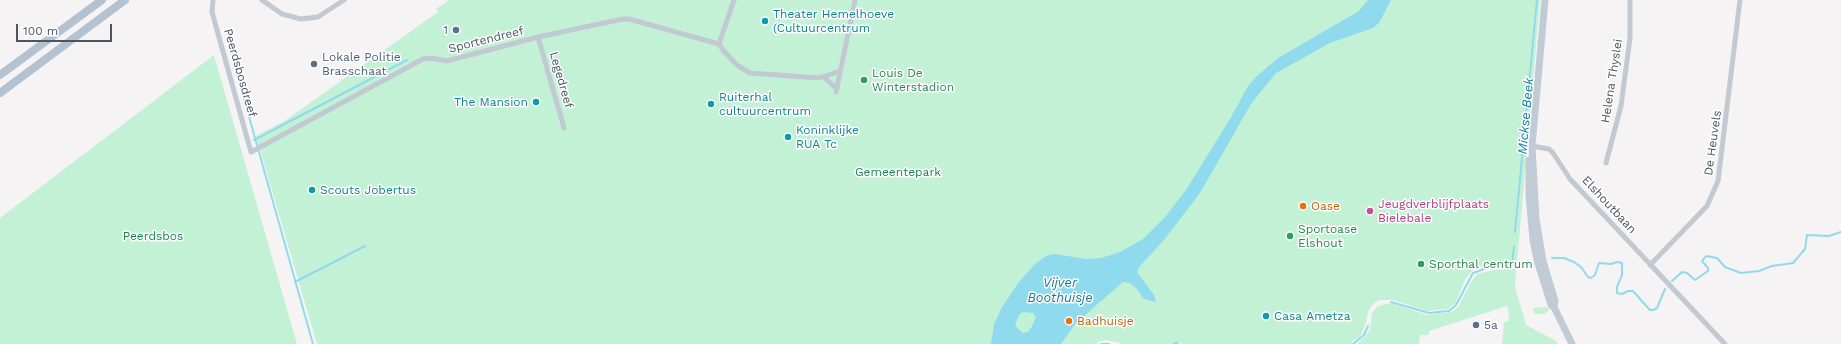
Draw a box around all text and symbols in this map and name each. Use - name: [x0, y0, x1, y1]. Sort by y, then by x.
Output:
- place label: Theater Hemelhoeve (Cultuurcentrum: [773, 7, 894, 35]
- scale bar: [18, 16, 114, 42]
- marker: Theater Hemelhoeve (Cultuurcentrum: [760, 16, 770, 26]
- place label: 1: [443, 23, 448, 37]
- text: 100 m: [23, 24, 58, 38]
- street label: Sportendreef: [447, 24, 525, 56]
- marker: 1: [451, 25, 461, 35]
- street label: Peerdsbosdreef: [220, 27, 260, 119]
- street label: Helena Thyslei: [1598, 38, 1626, 124]
- place label: Lokale Politie Brasschaat: [322, 50, 401, 78]
- street label: Legedreef: [546, 50, 576, 110]
- marker: Lokale Politie Brasschaat: [309, 59, 319, 69]
- place label: Louis De Winterstadion: [872, 66, 954, 94]
- marker: Louis De Winterstadion: [859, 75, 869, 85]
- water label: Mickse Beek: [1515, 77, 1537, 155]
- place label: Ruiterhal cultuurcentrum: [719, 90, 811, 118]
- place label: The Mansion: [454, 95, 528, 109]
- marker: The Mansion: [531, 97, 541, 107]
- marker: Ruiterhal cultuurcentrum: [706, 99, 716, 109]
- street label: De Heuvels: [1701, 109, 1725, 177]
- place label: Koninklijke RUA Tc: [796, 123, 859, 151]
- marker: Koninklijke RUA Tc: [783, 132, 793, 142]
- park label: Gemeentepark: [855, 165, 941, 179]
- street label: Elshoutbaan: [1579, 173, 1639, 237]
- place label: Scouts Jobertus: [320, 183, 416, 197]
- marker: Scouts Jobertus: [307, 185, 317, 195]
- place label: Jeugdverblijfplaats Bielebale: [1378, 197, 1489, 225]
- place label: Oase: [1311, 199, 1340, 213]
- marker: Oase: [1298, 201, 1308, 211]
- marker: Jeugdverblijfplaats Bielebale: [1365, 206, 1375, 216]
- place label: Sportoase Elshout: [1298, 222, 1357, 250]
- park label: Peerdsbos: [123, 229, 183, 243]
- marker: Sportoase Elshout: [1285, 231, 1295, 241]
- place label: Sporthal centrum: [1429, 257, 1533, 271]
- marker: Sporthal centrum: [1416, 259, 1426, 269]
- water label: Vijver Boothuisje: [1027, 275, 1093, 306]
- place label: Casa Ametza: [1274, 309, 1351, 323]
- marker: Casa Ametza: [1261, 311, 1271, 321]
- place label: Badhuisje: [1077, 314, 1134, 328]
- marker: Badhuisje: [1064, 316, 1074, 326]
- place label: 5a: [1484, 318, 1498, 332]
- marker: 5a: [1471, 320, 1481, 330]

